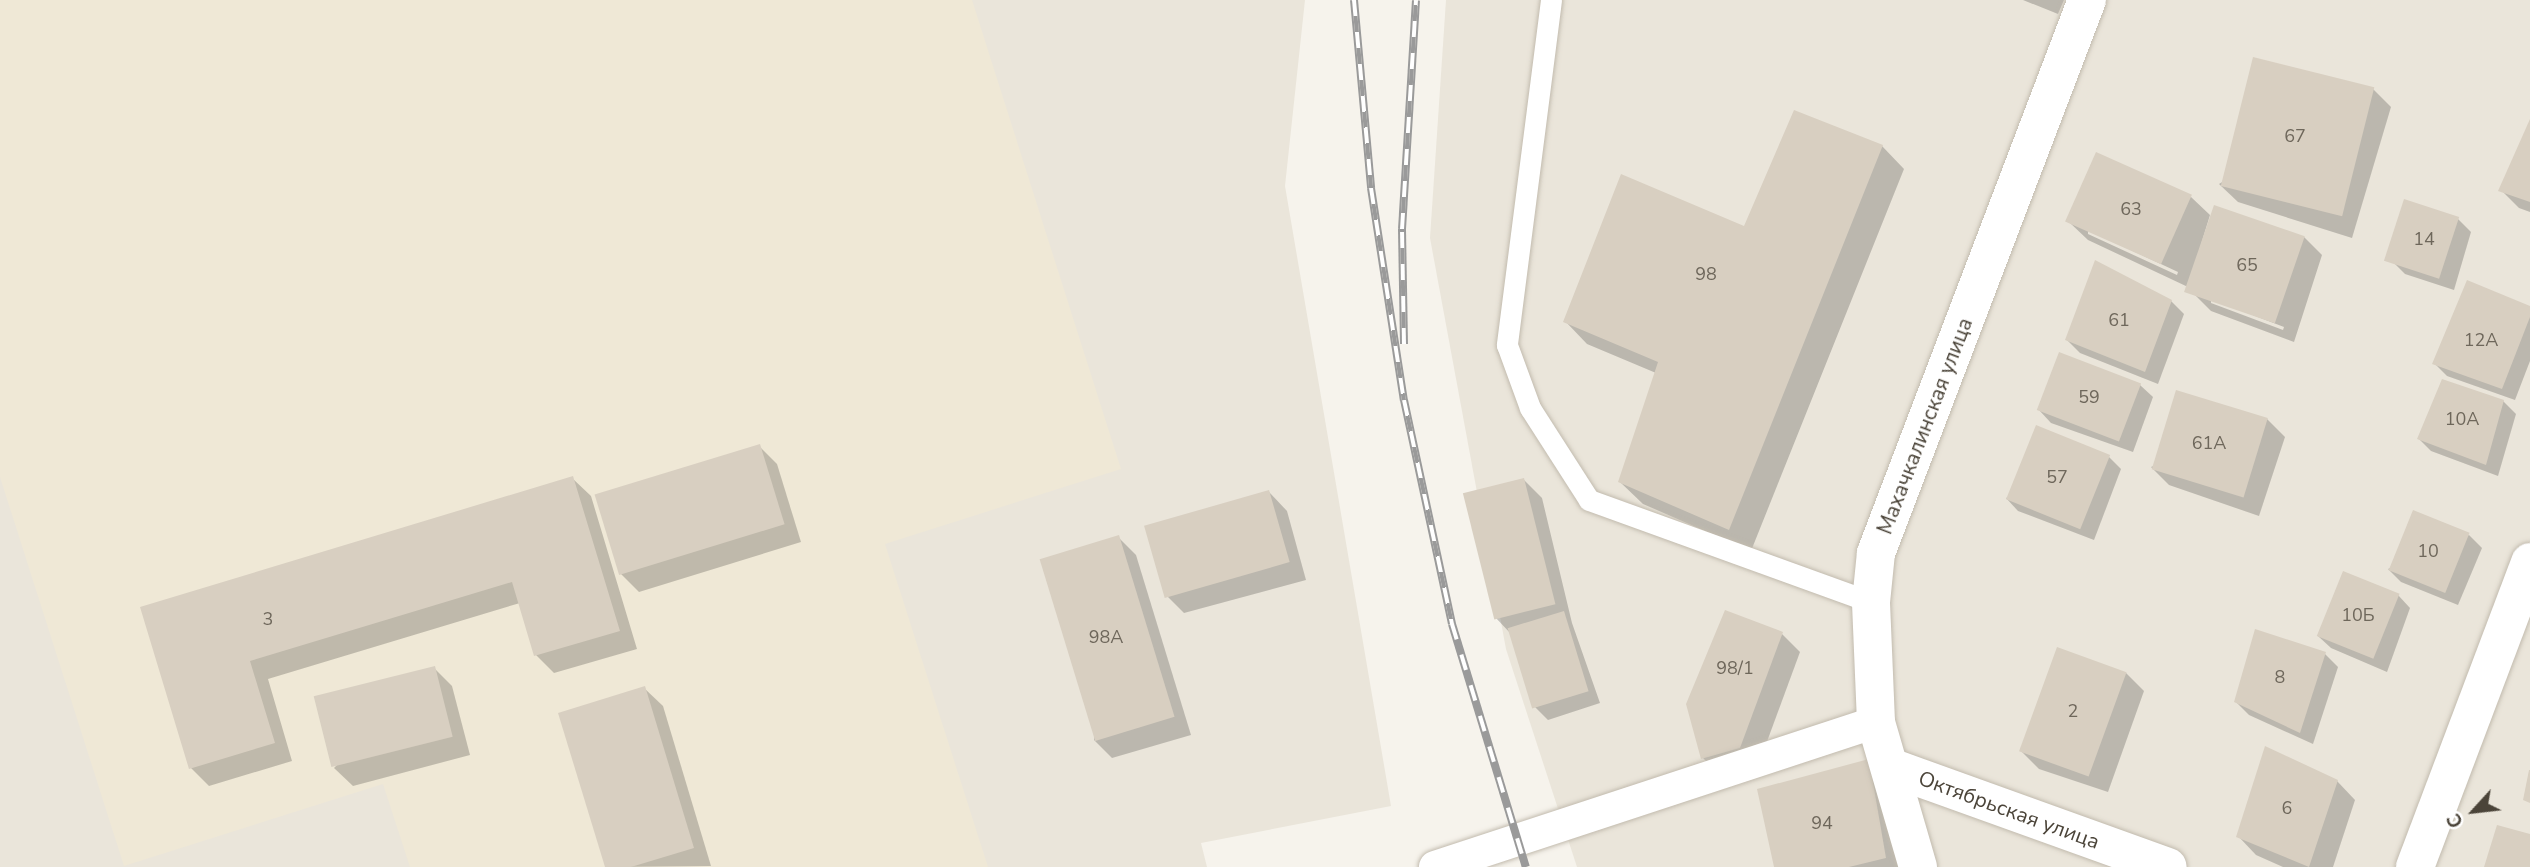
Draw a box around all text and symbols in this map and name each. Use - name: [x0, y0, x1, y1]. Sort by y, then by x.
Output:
- house number: 67: [2284, 125, 2306, 147]
- house number: 63: [2120, 198, 2142, 220]
- house number: 14: [2413, 228, 2435, 250]
- house number: 65: [2236, 254, 2258, 276]
- house number: 98: [1695, 263, 1717, 285]
- house number: 61: [2108, 309, 2130, 331]
- street label: Махачкалинская улица: [1872, 314, 1978, 538]
- house number: 12А: [2464, 329, 2498, 351]
- house number: 59: [2078, 386, 2100, 408]
- house number: 10А: [2445, 408, 2479, 430]
- house number: 61А: [2192, 432, 2226, 454]
- house number: 57: [2046, 466, 2068, 488]
- house number: 10: [2417, 540, 2439, 562]
- house number: 10Б: [2341, 604, 2375, 626]
- house number: 3: [263, 608, 273, 630]
- house number: 98А: [1089, 626, 1123, 648]
- house number: 98/1: [1716, 657, 1754, 679]
- house number: 8: [2275, 666, 2285, 688]
- house number: 2: [2068, 700, 2078, 722]
- street label: Октябрьская улица: [1915, 765, 2103, 855]
- north arrow: [2439, 776, 2509, 846]
- house number: 6: [2282, 797, 2292, 819]
- text: С: [2441, 809, 2470, 832]
- house number: 94: [1811, 812, 1833, 834]

